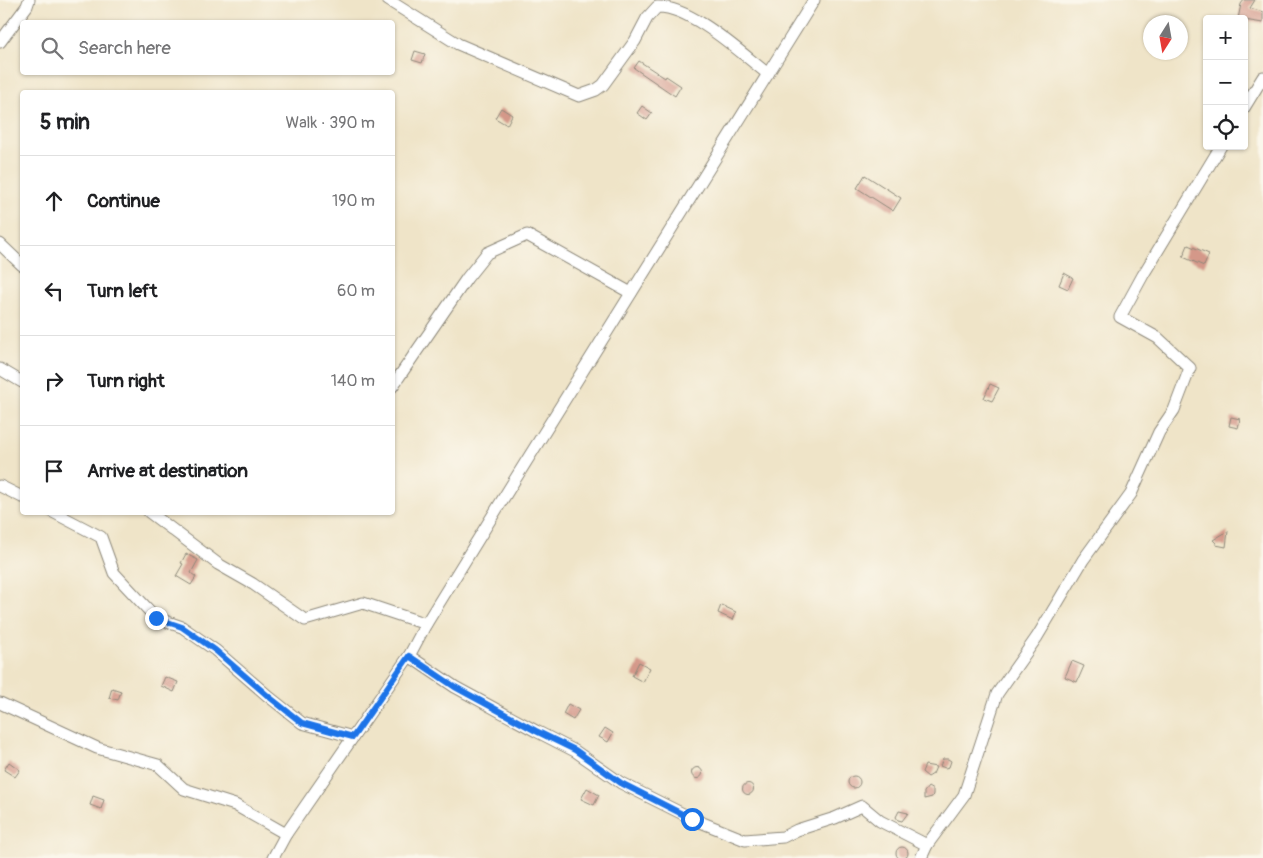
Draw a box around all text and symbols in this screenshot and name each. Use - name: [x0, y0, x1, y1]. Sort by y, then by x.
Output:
- north arrow: [1143, 15, 1188, 60]
- map controls: [1203, 15, 1248, 150]
- button: +: [1203, 15, 1248, 60]
- search box: [20, 20, 395, 75]
- icon: search: [38, 34, 66, 62]
- text: Search here: [78, 36, 171, 60]
- button: −: [1203, 60, 1248, 105]
- button: locate: [1203, 105, 1248, 150]
- text: 5 min: [40, 109, 90, 136]
- text: Walk · 390 m: [286, 113, 375, 133]
- icon: ahead: [40, 187, 68, 215]
- text: Continue: [87, 189, 160, 213]
- text: 190 m: [332, 191, 375, 211]
- icon: left: [40, 277, 68, 305]
- text: Turn left: [87, 279, 157, 303]
- text: 60 m: [337, 281, 375, 301]
- icon: right: [40, 367, 68, 395]
- text: Turn right: [87, 369, 165, 393]
- text: 140 m: [331, 371, 375, 391]
- icon: arrive: [40, 457, 68, 485]
- text: Arrive at destination: [87, 459, 248, 483]
- route end: [145, 607, 168, 630]
- route start: [681, 808, 704, 831]

